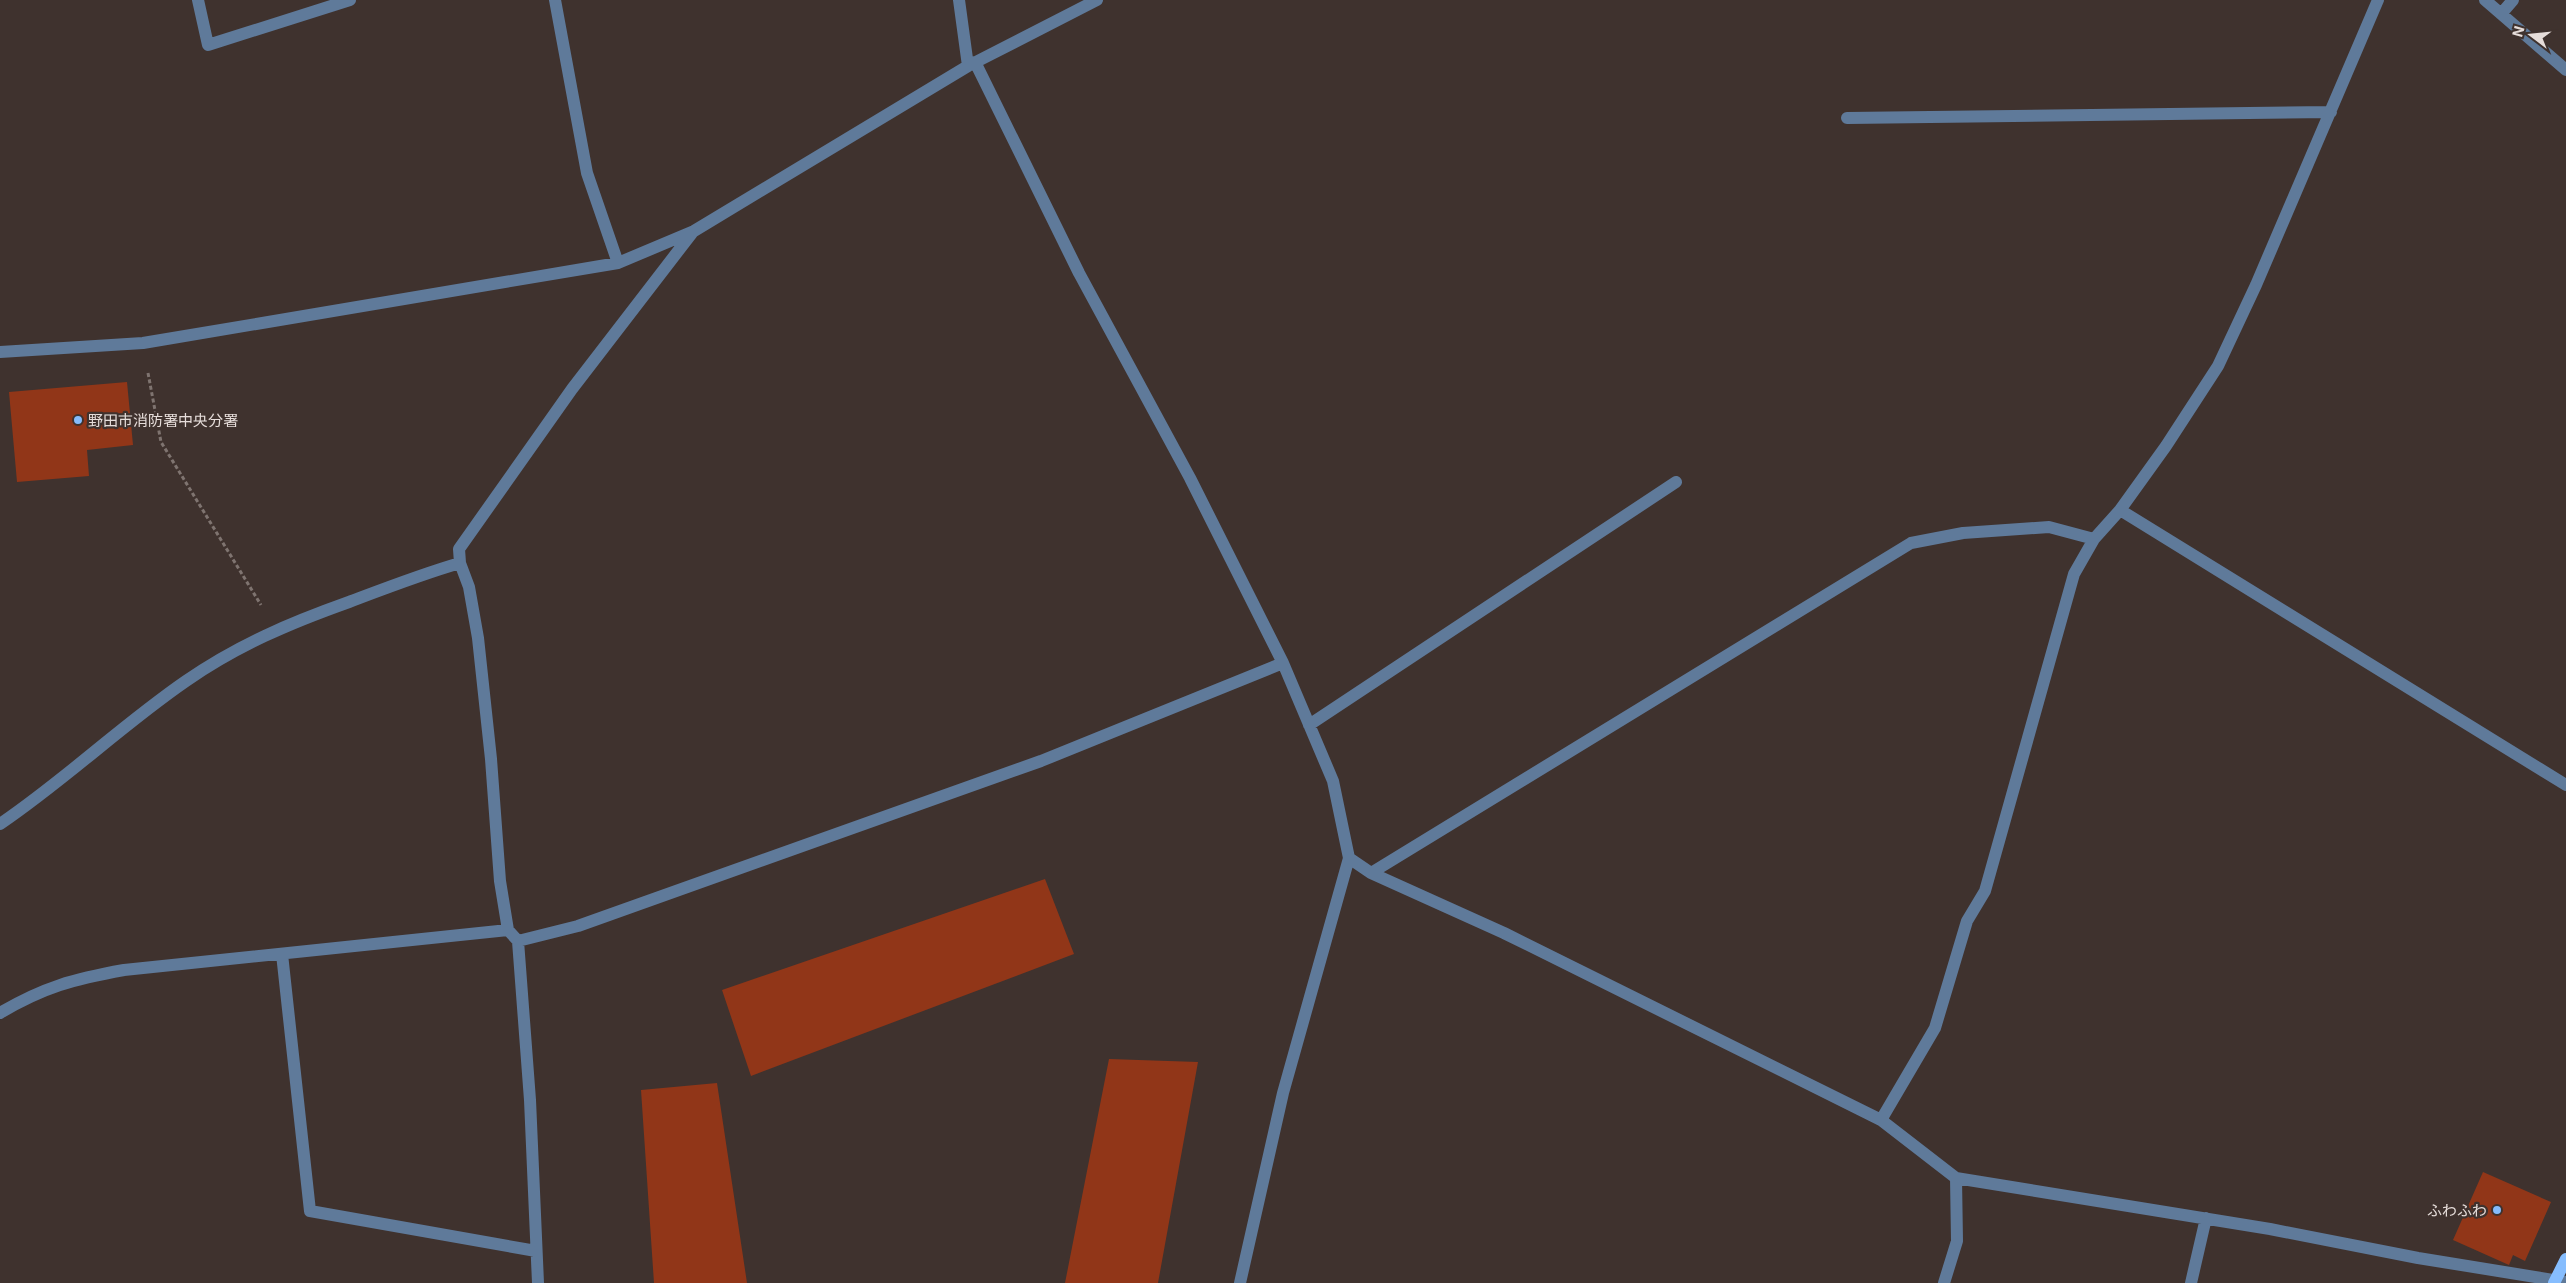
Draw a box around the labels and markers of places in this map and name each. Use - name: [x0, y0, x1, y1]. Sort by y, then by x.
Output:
- place label: 野田市消防署中央分署: [88, 411, 238, 430]
- marker: 野田市消防署中央分署: [72, 414, 84, 426]
- place label: ふわふわ: [2427, 1201, 2487, 1220]
- marker: ふわふわ: [2491, 1204, 2503, 1216]

